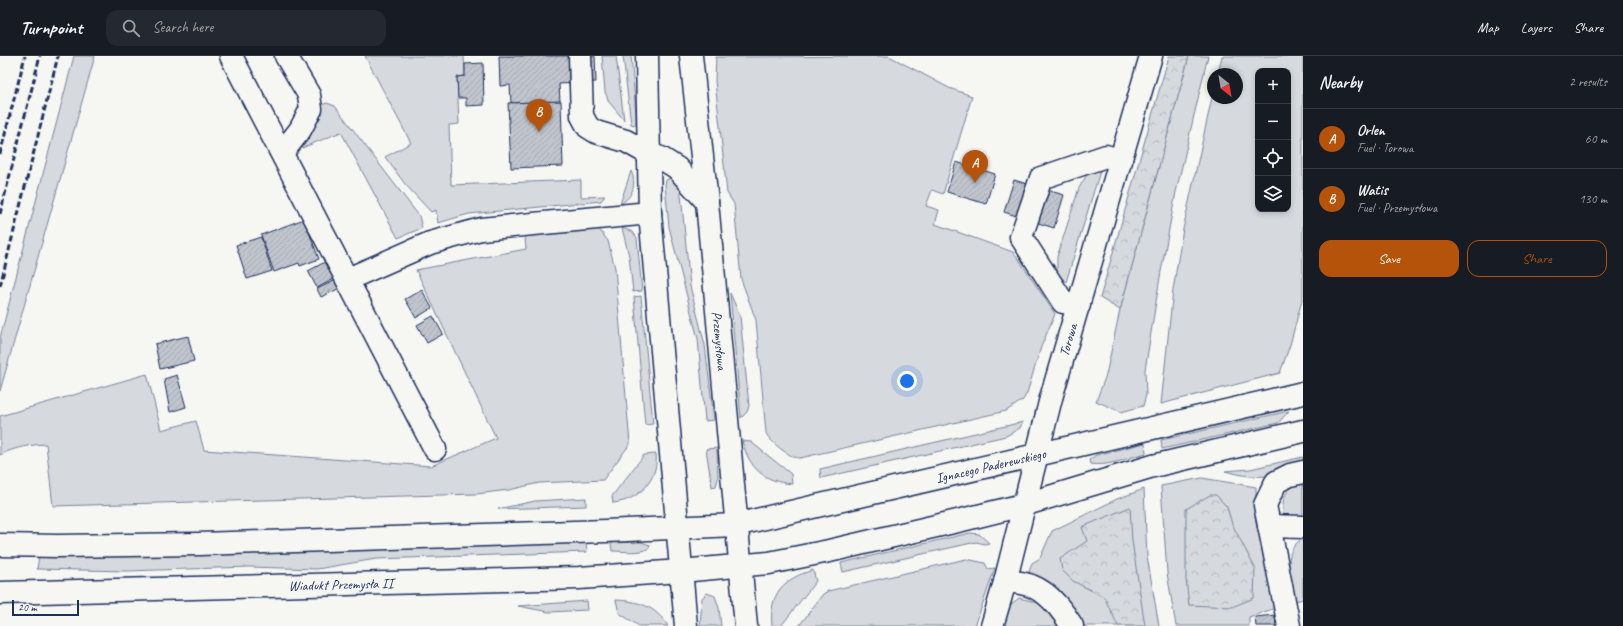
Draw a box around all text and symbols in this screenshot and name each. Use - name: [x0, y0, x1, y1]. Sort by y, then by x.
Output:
- search box: [106, 10, 386, 46]
- text: Turnpoint: [20, 16, 82, 40]
- icon: search: [120, 17, 142, 39]
- text: Search here: [152, 18, 214, 37]
- text: Map: [1477, 19, 1499, 36]
- text: Layers: [1521, 19, 1552, 36]
- text: Share: [1574, 19, 1603, 36]
- north arrow: [1207, 68, 1243, 104]
- map controls: [1255, 68, 1291, 212]
- button: +: [1255, 68, 1291, 104]
- text: Nearby: [1319, 72, 1362, 93]
- text: 2 results: [1569, 74, 1607, 90]
- pin: B: [526, 99, 552, 132]
- button: −: [1255, 104, 1291, 140]
- text: Orlen: [1357, 121, 1385, 140]
- text: A: [1329, 131, 1335, 147]
- text: 60 m: [1585, 131, 1607, 147]
- button: locate: [1255, 140, 1291, 176]
- text: Fuel · Torowa: [1357, 140, 1413, 156]
- pin: A: [962, 150, 988, 183]
- button: layers: [1255, 176, 1291, 212]
- text: Watis: [1357, 181, 1388, 200]
- text: B: [1329, 191, 1335, 207]
- text: 130 m: [1579, 191, 1607, 207]
- text: Fuel · Przemysłowa: [1357, 200, 1437, 216]
- button: Save: [1319, 240, 1459, 277]
- button: Share: [1467, 240, 1607, 277]
- street label: Przemysłowa: [709, 310, 731, 372]
- street label: Torowa: [1055, 320, 1081, 358]
- your location: [897, 371, 917, 391]
- street label: Ignacego Paderewskiego: [934, 444, 1048, 487]
- street label: Wiadukt Przemysła II: [288, 574, 397, 594]
- scale bar: [12, 598, 79, 617]
- text: 20 m: [18, 600, 37, 614]

